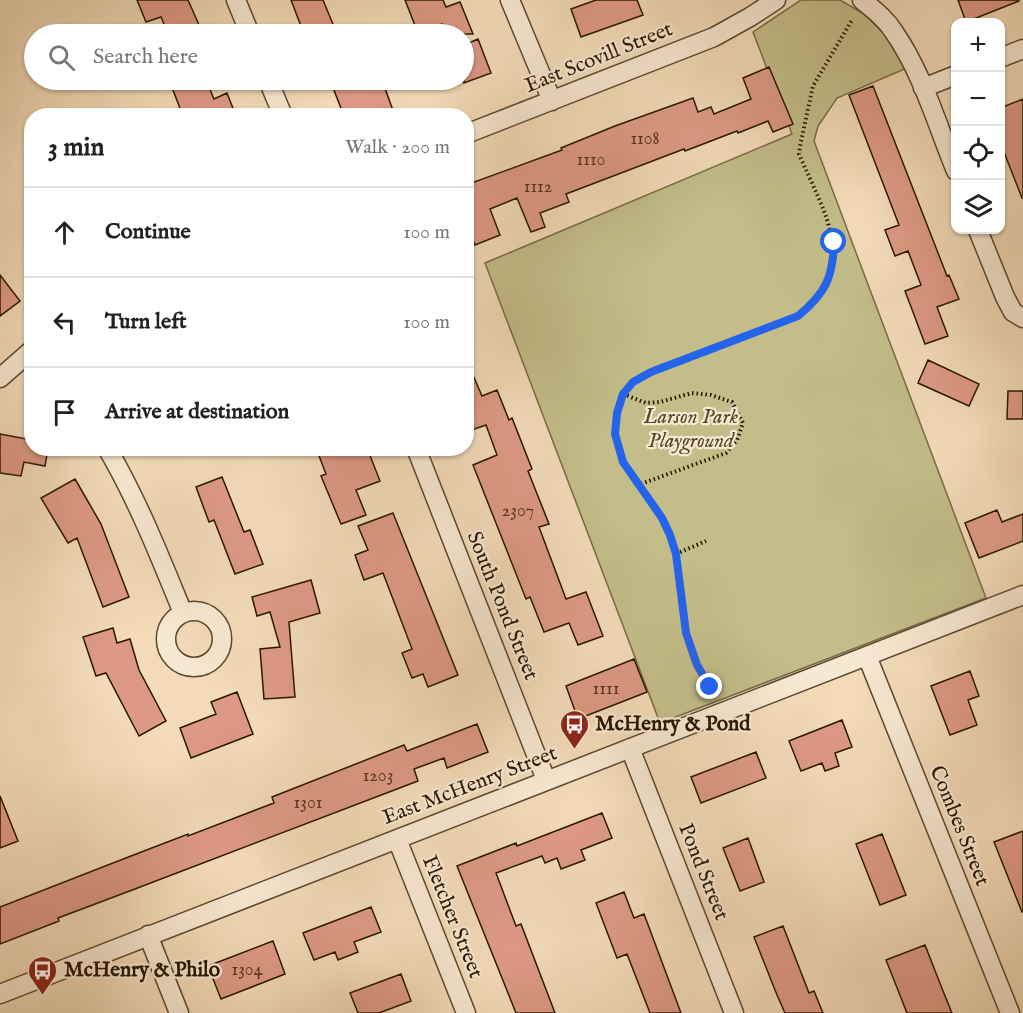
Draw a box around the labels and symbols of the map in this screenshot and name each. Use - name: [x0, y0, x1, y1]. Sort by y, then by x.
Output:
- street label: East Scovill Street: [521, 16, 677, 100]
- house number: 1108: [630, 128, 660, 151]
- house number: 1110: [577, 149, 605, 172]
- house number: 1112: [524, 176, 552, 199]
- route start: [820, 228, 846, 254]
- park label: Larson Park Playground: [643, 404, 739, 455]
- house number: 2307: [502, 500, 534, 523]
- street label: South Pond Street: [460, 528, 544, 684]
- route end: [696, 673, 722, 699]
- house number: 1111: [593, 678, 619, 701]
- bus stop icon: McHenry & Pond: [558, 708, 590, 750]
- place label: McHenry & Pond: [595, 711, 751, 738]
- street label: East McHenry Street: [379, 740, 561, 832]
- street label: Combes Street: [923, 762, 995, 890]
- house number: 1203: [363, 765, 393, 788]
- house number: 1301: [294, 792, 322, 815]
- street label: Pond Street: [671, 820, 735, 924]
- street label: Fletcher Street: [415, 852, 489, 982]
- bus stop icon: McHenry & Philo: [27, 954, 59, 996]
- place label: McHenry & Philo: [64, 957, 221, 984]
- house number: 1304: [231, 959, 263, 982]

